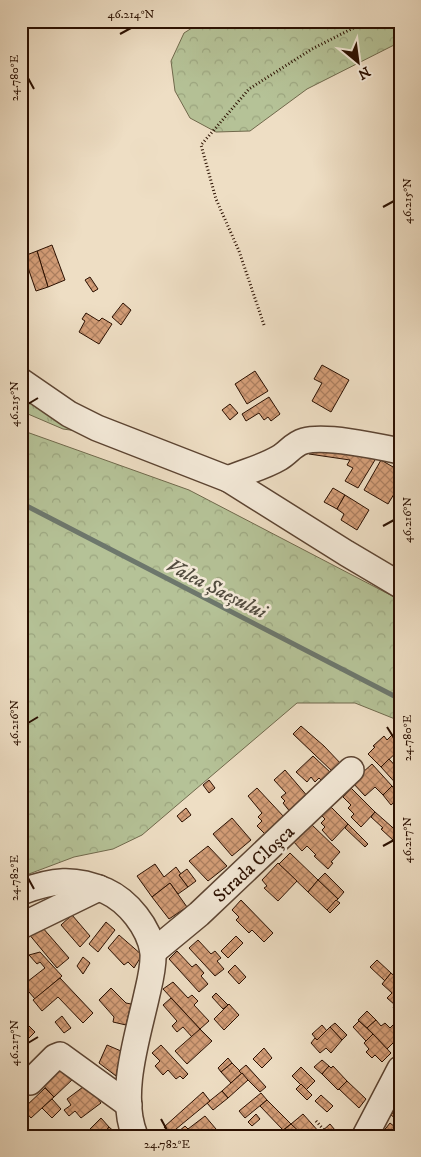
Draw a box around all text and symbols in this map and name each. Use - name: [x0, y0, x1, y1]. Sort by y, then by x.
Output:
- text: 46.214°N: [108, 7, 155, 22]
- north arrow: [334, 38, 384, 88]
- text: 24.780°E: [7, 54, 22, 101]
- text: N: [354, 62, 373, 83]
- text: 46.215°N: [400, 178, 415, 224]
- text: 46.215°N: [7, 381, 22, 427]
- text: 46.216°N: [400, 497, 415, 543]
- water label: Valea Șaeșului: [162, 553, 272, 626]
- text: 46.216°N: [7, 700, 22, 746]
- text: 24.780°E: [400, 714, 415, 761]
- text: 46.217°N: [400, 817, 415, 863]
- street label: Strada Cloșca: [209, 821, 300, 908]
- text: 24.782°E: [7, 855, 22, 901]
- text: 46.217°N: [7, 1020, 22, 1066]
- text: 24.782°E: [144, 1137, 190, 1152]

